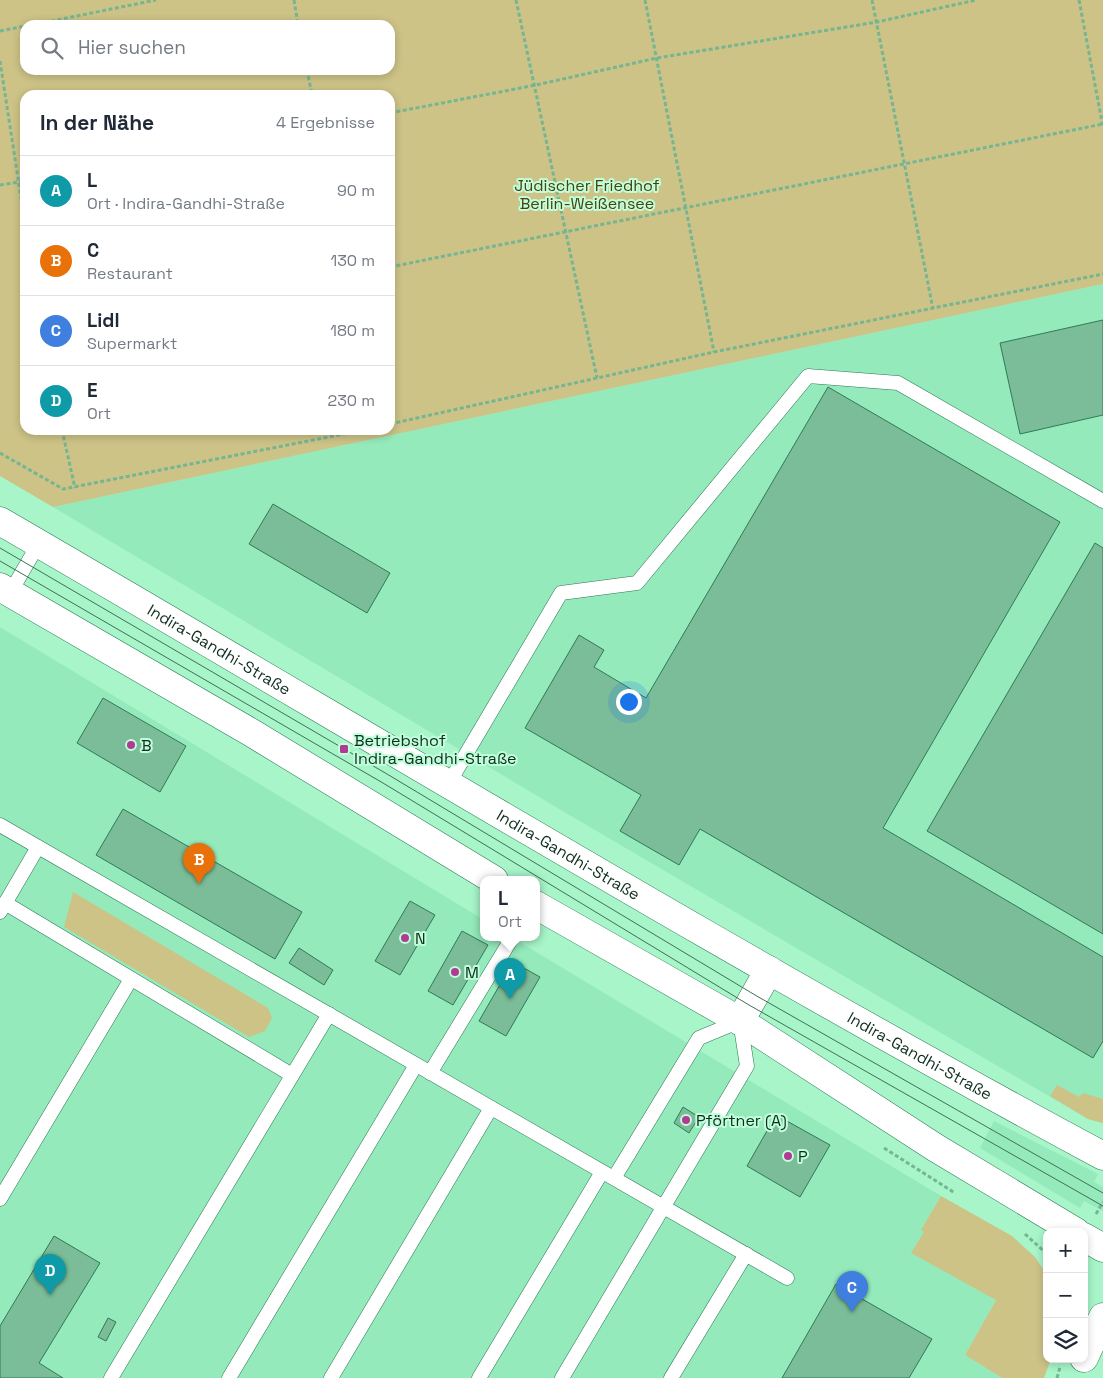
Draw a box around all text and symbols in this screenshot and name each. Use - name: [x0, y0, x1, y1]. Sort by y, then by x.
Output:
- search box: [20, 20, 395, 75]
- icon: search: [38, 34, 66, 62]
- text: Hier suchen: [78, 35, 186, 60]
- text: In der Nähe: [40, 109, 154, 136]
- text: 4 Ergebnisse: [276, 112, 375, 133]
- text: L: [87, 168, 97, 193]
- park label: Jüdischer Friedhof Berlin-Weißensee: [514, 175, 660, 214]
- text: A: [51, 180, 61, 201]
- text: 90 m: [337, 180, 375, 201]
- text: Ort · Indira-Gandhi-Straße: [87, 193, 285, 214]
- text: C: [87, 238, 99, 263]
- text: B: [51, 250, 61, 271]
- text: 130 m: [331, 250, 375, 271]
- text: Restaurant: [87, 263, 173, 284]
- text: Lidl: [87, 308, 120, 333]
- text: C: [51, 320, 61, 341]
- text: 180 m: [330, 320, 375, 341]
- text: Supermarkt: [87, 333, 177, 354]
- text: E: [87, 378, 98, 403]
- text: D: [51, 390, 61, 411]
- text: 230 m: [328, 390, 375, 411]
- text: Ort: [87, 403, 111, 424]
- street label: Indira-Gandhi-Straße: [144, 599, 294, 700]
- your location: [616, 689, 642, 715]
- place label: Betriebshof Indira-Gandhi-Straße: [354, 730, 517, 769]
- place label: B: [141, 735, 152, 756]
- marker: B: [125, 739, 137, 751]
- marker: Betriebshof Indira-Gandhi-Straße: [338, 743, 350, 755]
- street label: Indira-Gandhi-Straße: [493, 805, 644, 905]
- pin: B: [183, 843, 215, 884]
- popup: [480, 876, 540, 941]
- text: L: [498, 886, 508, 911]
- text: Ort: [498, 911, 522, 932]
- place label: N: [415, 928, 426, 949]
- marker: N: [399, 932, 411, 944]
- pin: A: [494, 958, 526, 999]
- place label: M: [465, 962, 479, 983]
- marker: M: [449, 966, 461, 978]
- street label: Indira-Gandhi-Straße: [844, 1007, 996, 1105]
- place label: Pförtner (A): [696, 1110, 787, 1131]
- marker: Pförtner (A): [680, 1114, 692, 1126]
- place label: P: [798, 1146, 808, 1167]
- marker: P: [782, 1150, 794, 1162]
- map controls: [1043, 1228, 1088, 1363]
- button: +: [1043, 1228, 1088, 1273]
- pin: D: [34, 1254, 66, 1295]
- pin: C: [836, 1271, 868, 1312]
- button: −: [1043, 1273, 1088, 1318]
- button: layers: [1043, 1318, 1088, 1363]

